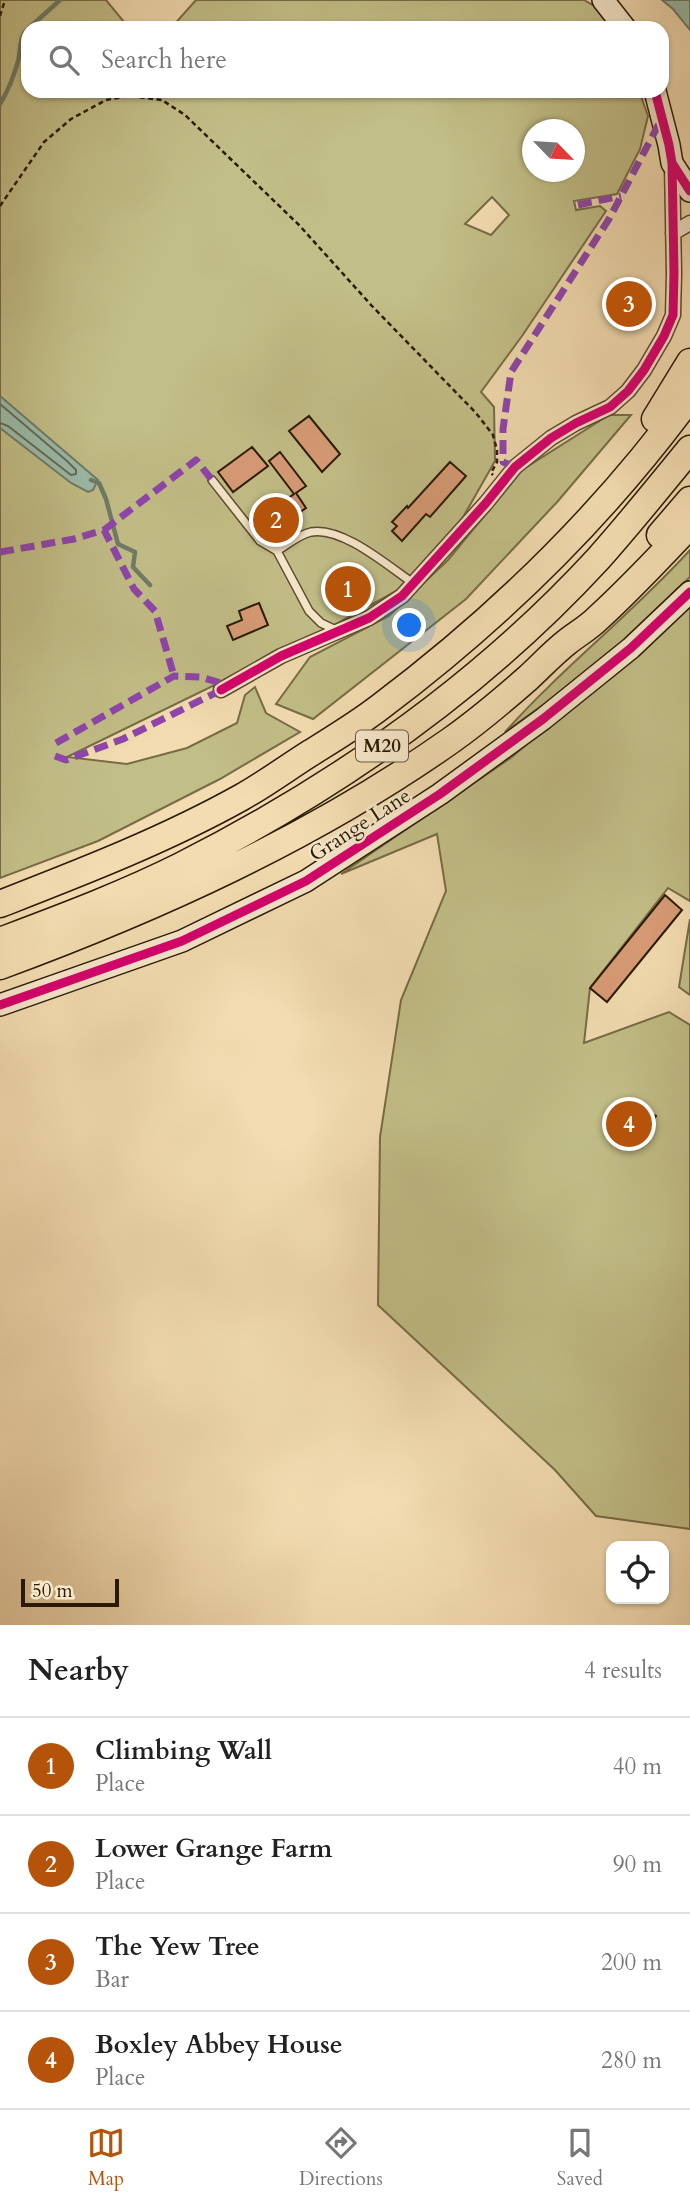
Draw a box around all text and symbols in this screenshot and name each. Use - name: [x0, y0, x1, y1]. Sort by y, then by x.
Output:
- search box: [21, 21, 669, 98]
- icon: search: [45, 41, 83, 79]
- text: Search here: [101, 42, 227, 77]
- north arrow: [522, 119, 585, 182]
- pin: 3: [606, 278, 652, 330]
- pin: 2: [253, 494, 299, 546]
- pin: 1: [325, 563, 371, 615]
- your location: [392, 608, 426, 642]
- road number: M20: [356, 730, 408, 762]
- street label: Grange Lane: [304, 781, 416, 869]
- pin: 4: [606, 1098, 652, 1150]
- map controls: [606, 1541, 669, 1604]
- button: locate: [606, 1541, 669, 1604]
- scale bar: [21, 1576, 119, 1608]
- text: 50 m: [32, 1578, 73, 1604]
- text: Nearby: [28, 1650, 129, 1691]
- text: 4 results: [584, 1655, 662, 1686]
- text: Climbing Wall: [95, 1733, 272, 1768]
- text: 1: [45, 1751, 57, 1782]
- text: 40 m: [613, 1751, 662, 1782]
- text: Place: [95, 1768, 145, 1799]
- text: Lower Grange Farm: [95, 1831, 332, 1866]
- text: 2: [45, 1849, 57, 1880]
- text: 90 m: [613, 1849, 662, 1880]
- text: Place: [95, 1866, 145, 1897]
- text: The Yew Tree: [95, 1929, 260, 1964]
- text: 3: [45, 1947, 57, 1978]
- text: 200 m: [601, 1947, 662, 1978]
- text: Bar: [95, 1964, 129, 1995]
- text: Boxley Abbey House: [95, 2027, 343, 2062]
- text: 4: [45, 2045, 57, 2076]
- text: 280 m: [601, 2045, 662, 2076]
- text: Place: [95, 2062, 145, 2093]
- tab: Map: [87, 2124, 125, 2192]
- tab: Directions: [299, 2124, 383, 2192]
- tab: Saved: [557, 2124, 603, 2192]

